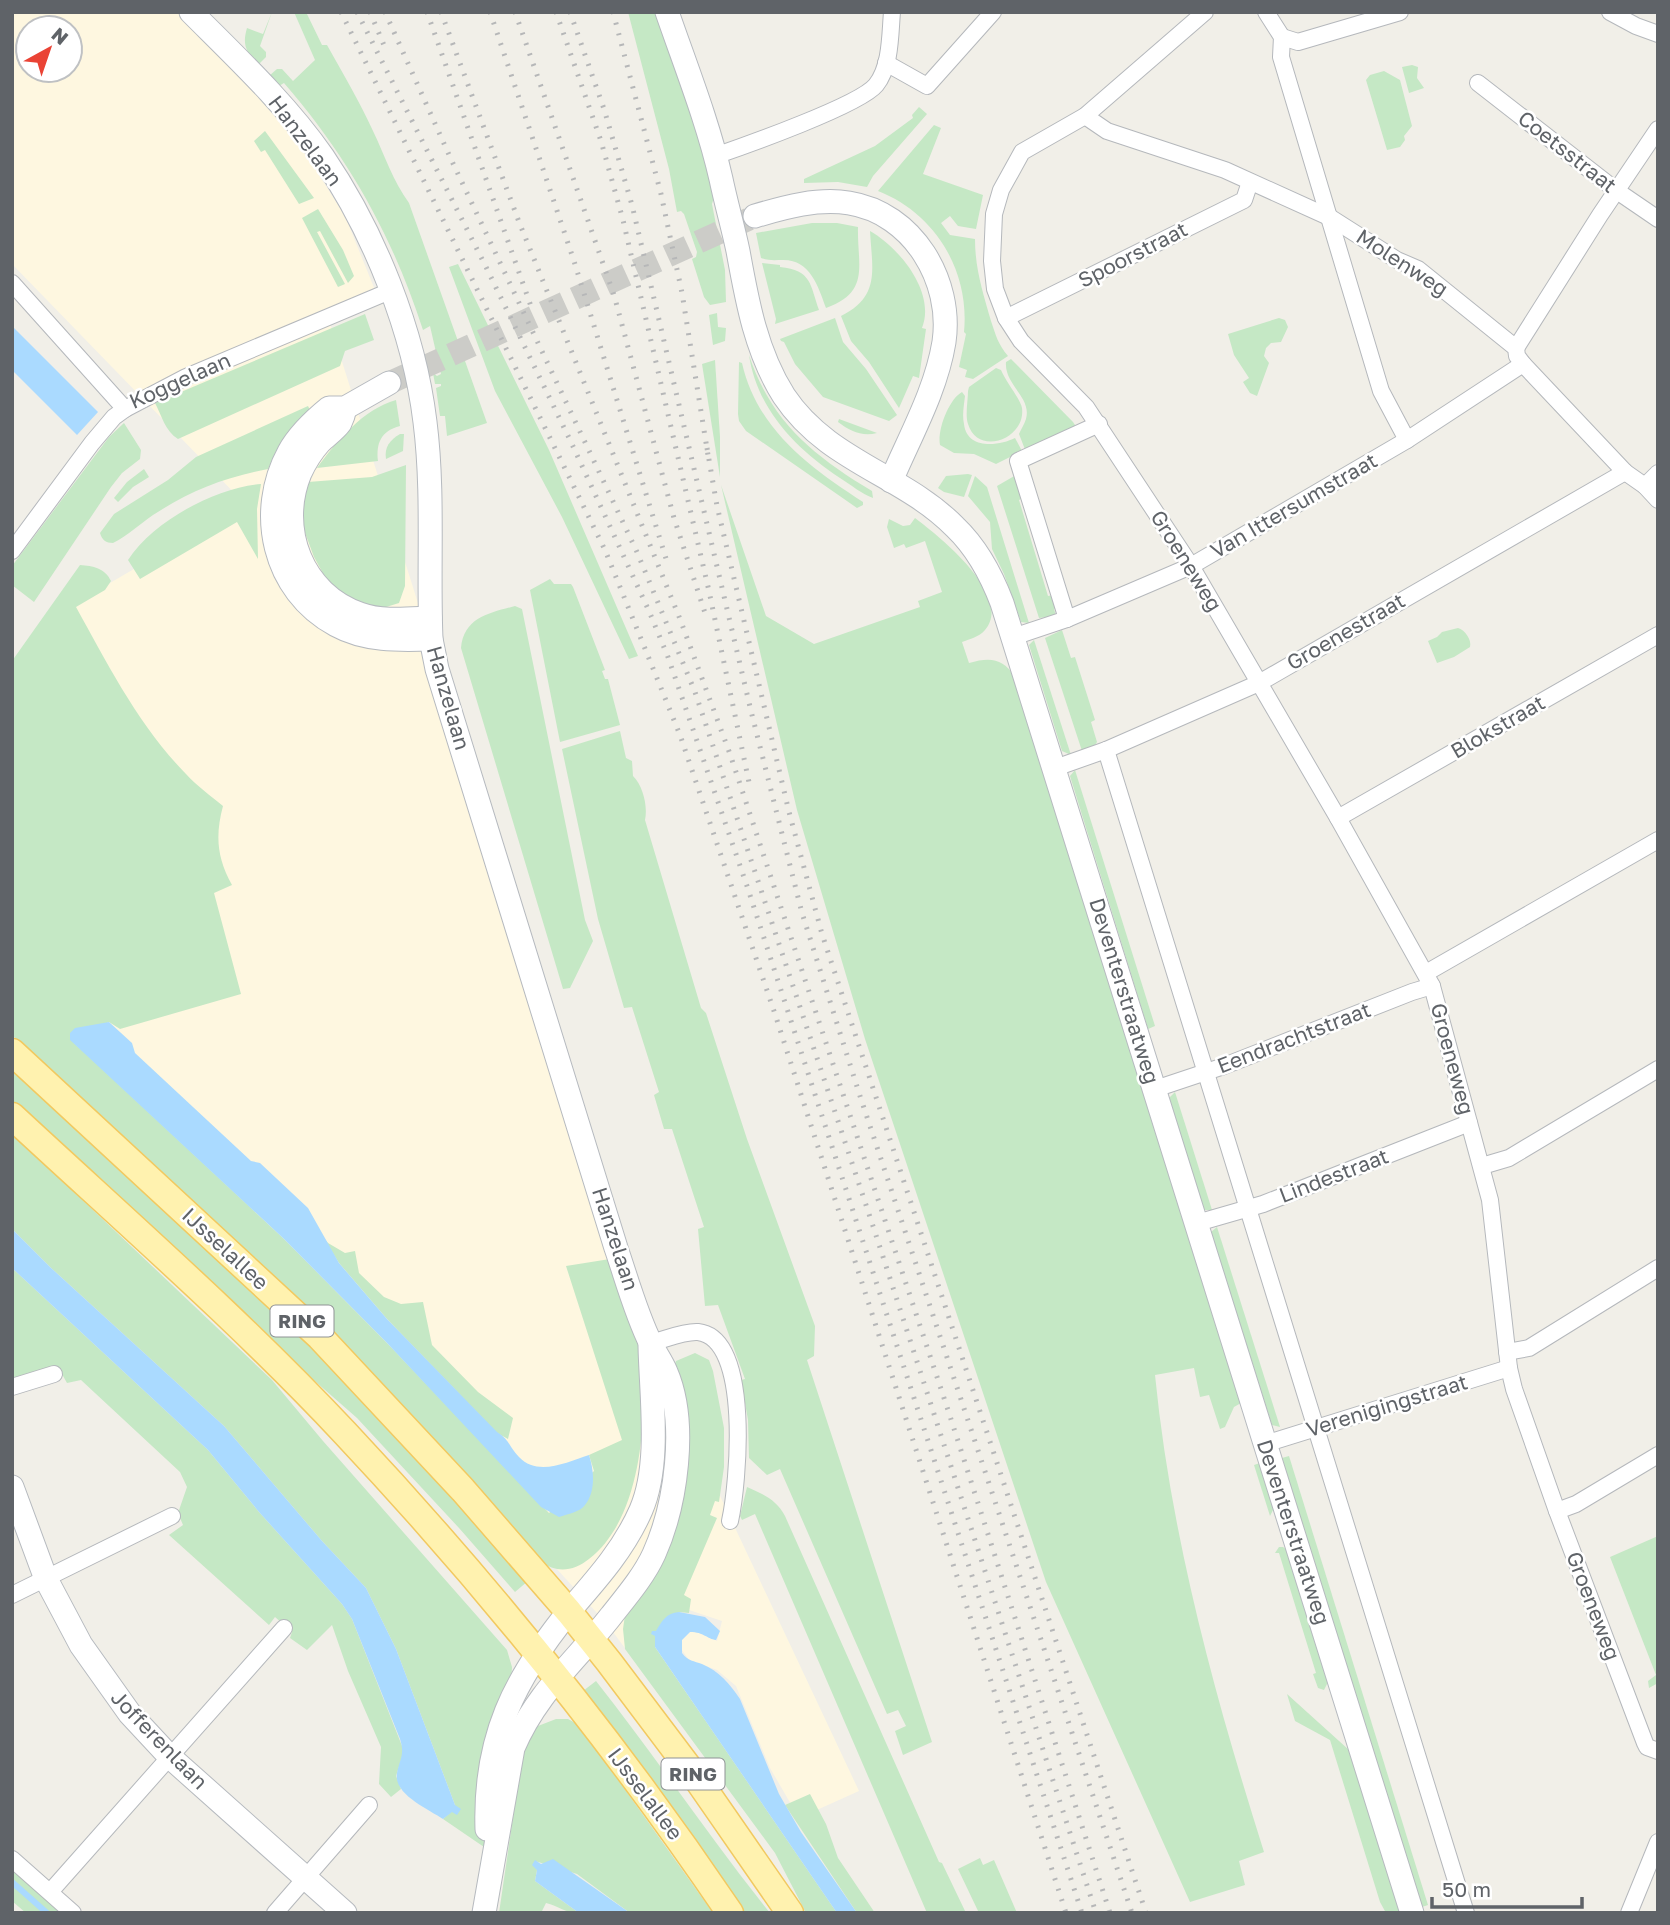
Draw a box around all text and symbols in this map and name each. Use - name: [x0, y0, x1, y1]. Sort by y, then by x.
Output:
- north arrow: [14, 14, 84, 84]
- text: N: [47, 22, 73, 49]
- street label: Hanzelaan: [263, 90, 348, 191]
- street label: Coetsstraat: [1513, 105, 1622, 198]
- street label: Spoorstraat: [1074, 215, 1192, 293]
- street label: Molenweg: [1352, 223, 1453, 301]
- street label: Koggelaan: [125, 346, 234, 414]
- street label: Van Ittersumstraat: [1205, 447, 1382, 563]
- street label: Groeneweg: [1146, 505, 1228, 616]
- street label: Groenestraat: [1282, 587, 1409, 675]
- street label: Hanzelaan: [422, 643, 476, 753]
- street label: Blokstraat: [1446, 689, 1549, 764]
- street label: Deventerstraatweg: [1084, 895, 1166, 1087]
- street label: Eendrachtstraat: [1213, 996, 1374, 1078]
- street label: Groeneweg: [1426, 1000, 1480, 1117]
- street label: Lindestraat: [1275, 1142, 1392, 1208]
- street label: Hanzelaan: [587, 1184, 645, 1294]
- street label: IJsselallee: [177, 1202, 274, 1295]
- road number: RING: [270, 1306, 334, 1336]
- street label: Verenigingstraat: [1303, 1368, 1471, 1442]
- street label: Deventerstraatweg: [1252, 1436, 1336, 1627]
- street label: Groeneweg: [1561, 1548, 1627, 1664]
- street label: Jofferenlaan: [106, 1684, 214, 1794]
- street label: IJsselallee: [603, 1742, 689, 1845]
- road number: RING: [662, 1758, 724, 1790]
- scale bar: [1432, 1866, 1582, 1910]
- text: 50 m: [1442, 1876, 1491, 1902]

